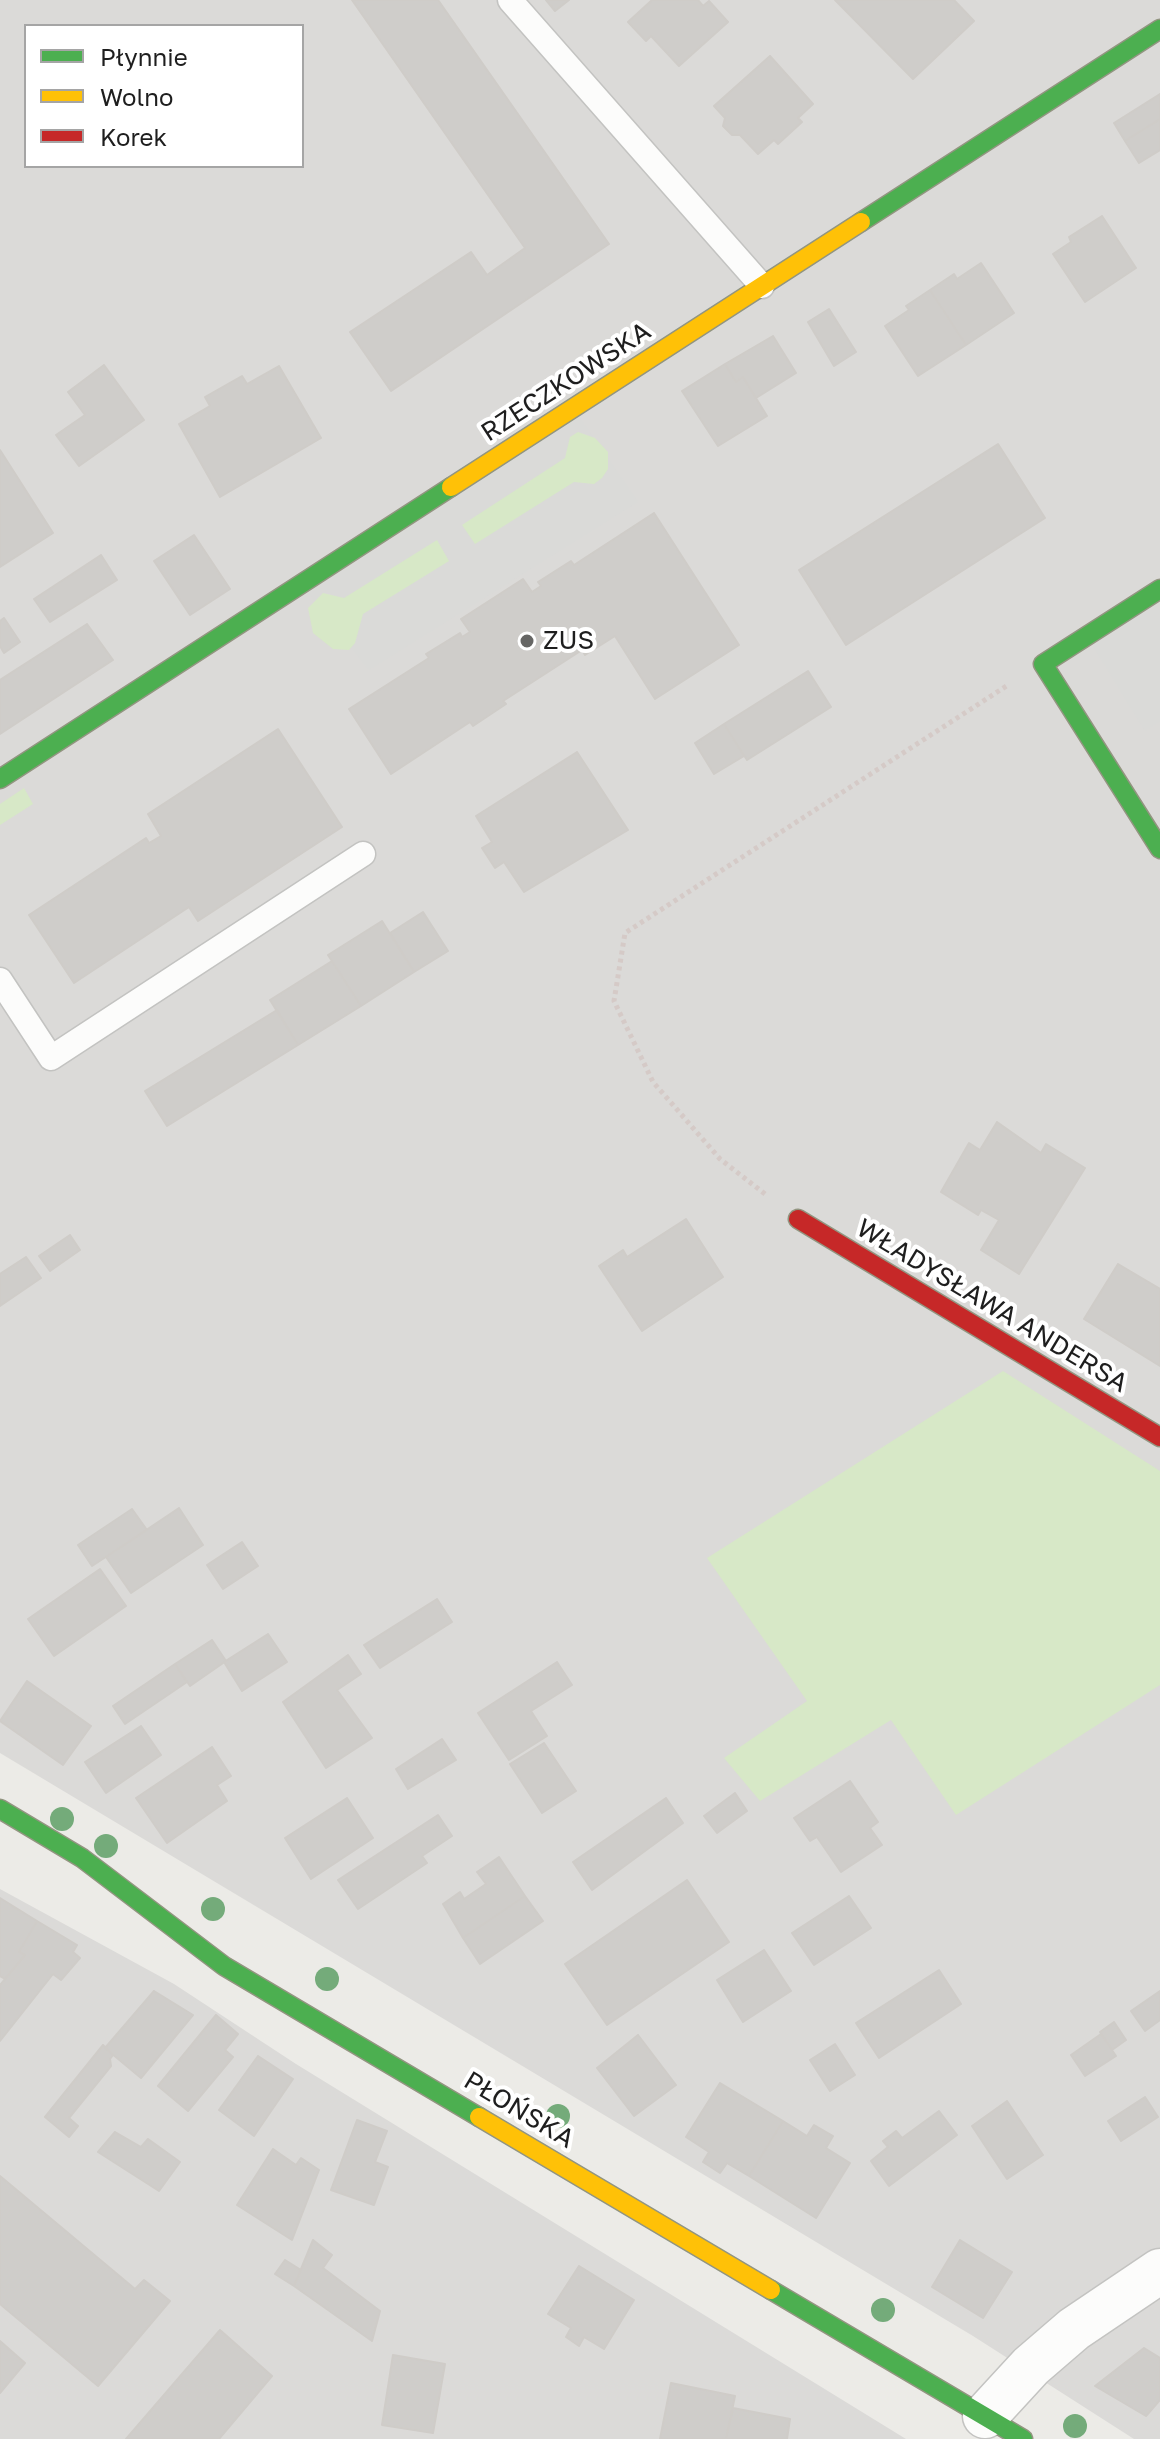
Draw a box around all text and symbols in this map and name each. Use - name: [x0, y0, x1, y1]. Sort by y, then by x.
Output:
- legend: [24, 24, 304, 168]
- text: Płynnie: [100, 42, 188, 71]
- text: Wolno: [100, 82, 173, 111]
- text: Korek: [100, 122, 167, 151]
- street label: RZECZKOWSKA: [475, 316, 657, 448]
- place label: ZUS: [543, 625, 594, 657]
- marker: ZUS: [518, 632, 536, 650]
- street label: WŁADYSŁAWA ANDERSA: [851, 1213, 1133, 1399]
- street label: PŁOŃSKA: [458, 2065, 580, 2155]

